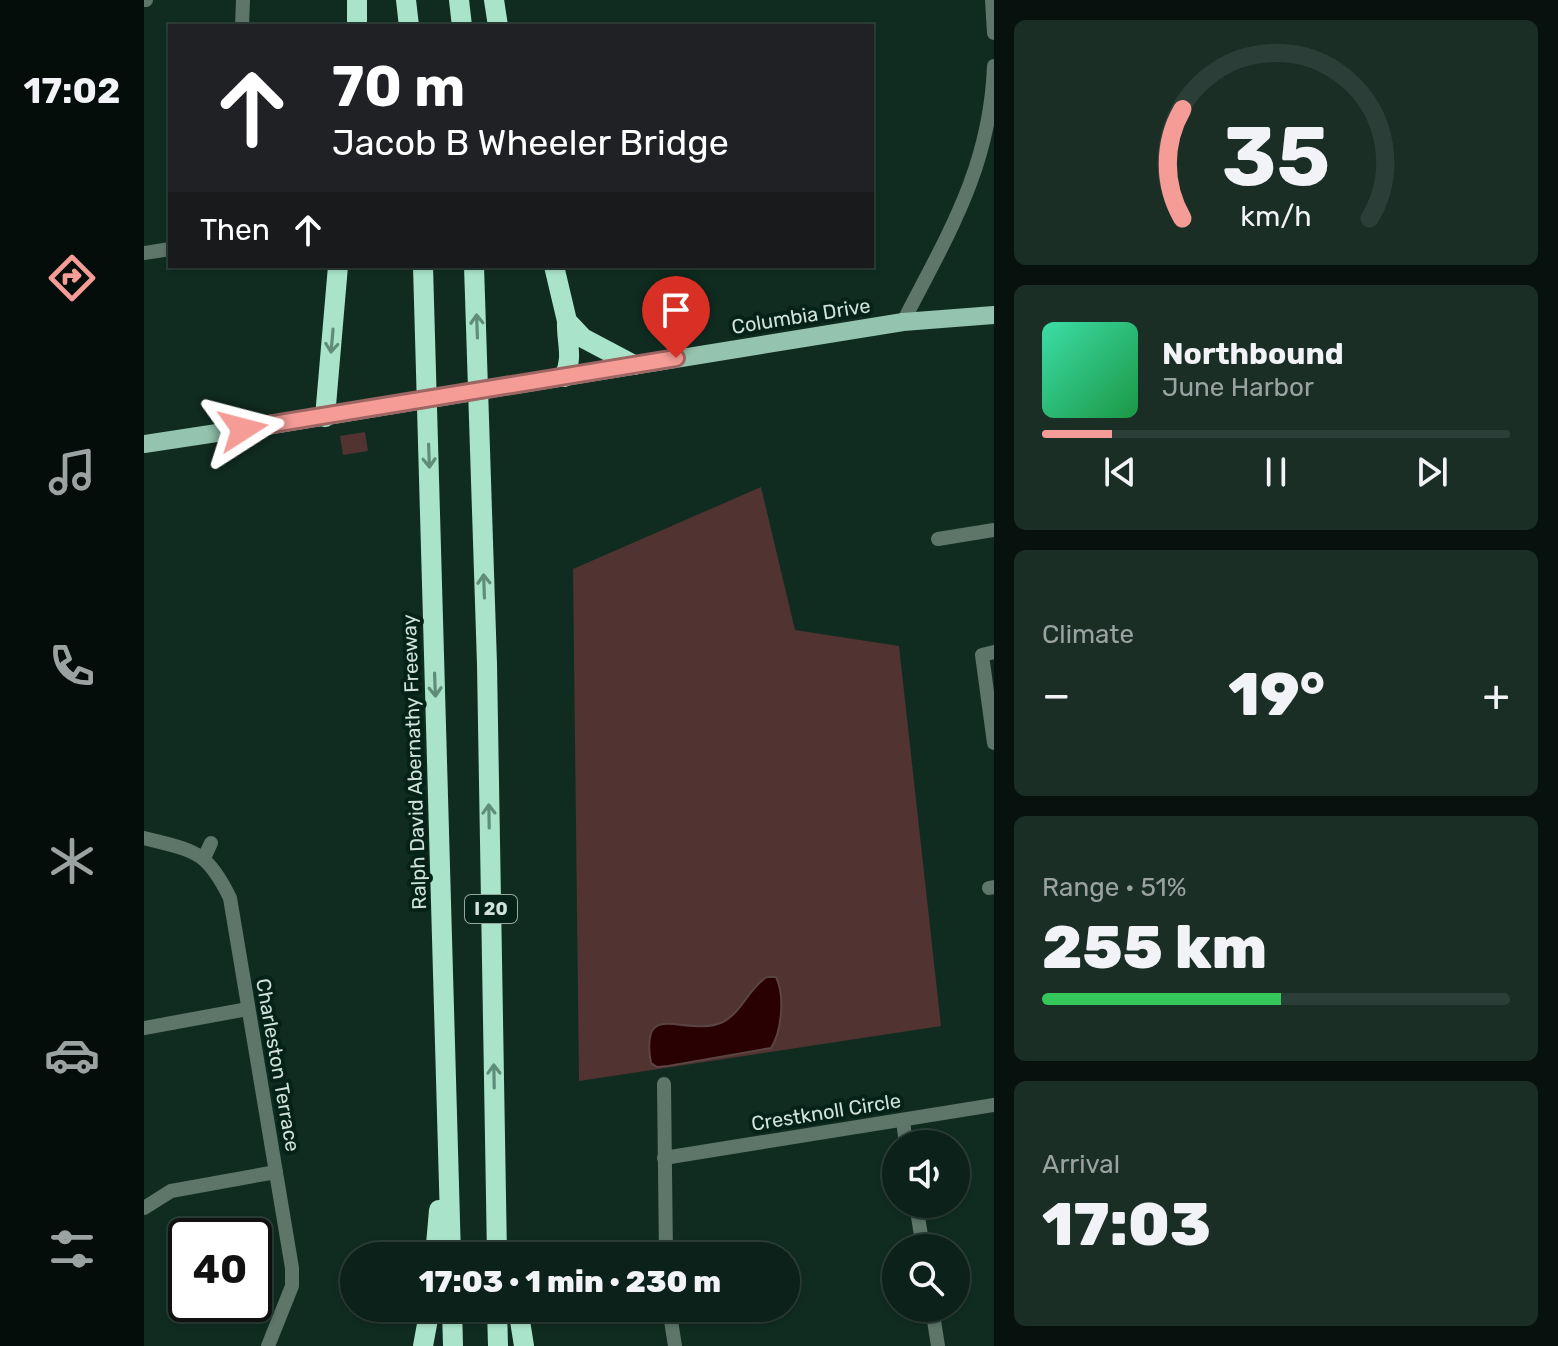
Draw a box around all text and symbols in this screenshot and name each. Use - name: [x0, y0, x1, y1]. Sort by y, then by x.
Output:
- text: 70 m: [332, 54, 465, 120]
- icon: ahead: [200, 56, 304, 160]
- text: 17:02: [24, 69, 120, 112]
- text: 35: [1222, 106, 1330, 205]
- text: Jacob B Wheeler Bridge: [332, 121, 729, 164]
- text: km/h: [1240, 199, 1312, 233]
- icon: ahead: [286, 208, 330, 252]
- text: Then: [200, 212, 270, 248]
- icon: directions: [44, 250, 100, 306]
- pin: [642, 276, 710, 358]
- icon: arrive: [654, 288, 698, 332]
- street label: Columbia Drive: [730, 293, 872, 339]
- one-way arrow: [469, 313, 484, 340]
- one-way arrow: [324, 327, 339, 354]
- text: Northbound: [1162, 336, 1344, 372]
- text: June Harbor: [1162, 372, 1314, 403]
- position arrow: [201, 387, 285, 471]
- one-way arrow: [422, 442, 437, 469]
- icon: music: [44, 444, 100, 500]
- icon: previous: [1098, 450, 1142, 494]
- icon: pause: [1254, 450, 1298, 494]
- icon: next: [1410, 450, 1454, 494]
- one-way arrow: [477, 573, 492, 600]
- street label: Ralph David Abernathy Freeway: [397, 614, 431, 910]
- text: Climate: [1042, 619, 1134, 650]
- icon: phone: [44, 638, 100, 694]
- text: 19°: [1228, 659, 1325, 730]
- text: −: [1042, 669, 1071, 721]
- text: +: [1483, 669, 1510, 721]
- one-way arrow: [428, 671, 443, 698]
- one-way arrow: [482, 803, 497, 830]
- icon: climate: [44, 833, 100, 889]
- text: Range · 51%: [1042, 872, 1187, 903]
- road number: I 20: [465, 895, 517, 923]
- text: 255 km: [1042, 912, 1267, 983]
- street label: Charleston Terrace: [251, 977, 305, 1153]
- icon: car: [44, 1027, 100, 1083]
- one-way arrow: [486, 1063, 501, 1090]
- street label: Crestknoll Circle: [749, 1088, 903, 1136]
- map controls: [882, 1130, 970, 1322]
- button: sound: [882, 1130, 970, 1218]
- text: Arrival: [1042, 1149, 1120, 1180]
- text: 17:03: [1042, 1189, 1211, 1260]
- speed limit sign: 40: [168, 1218, 272, 1322]
- icon: filters: [44, 1221, 100, 1277]
- button: search: [882, 1234, 970, 1322]
- text: 17:03 · 1 min · 230 m: [419, 1264, 721, 1300]

